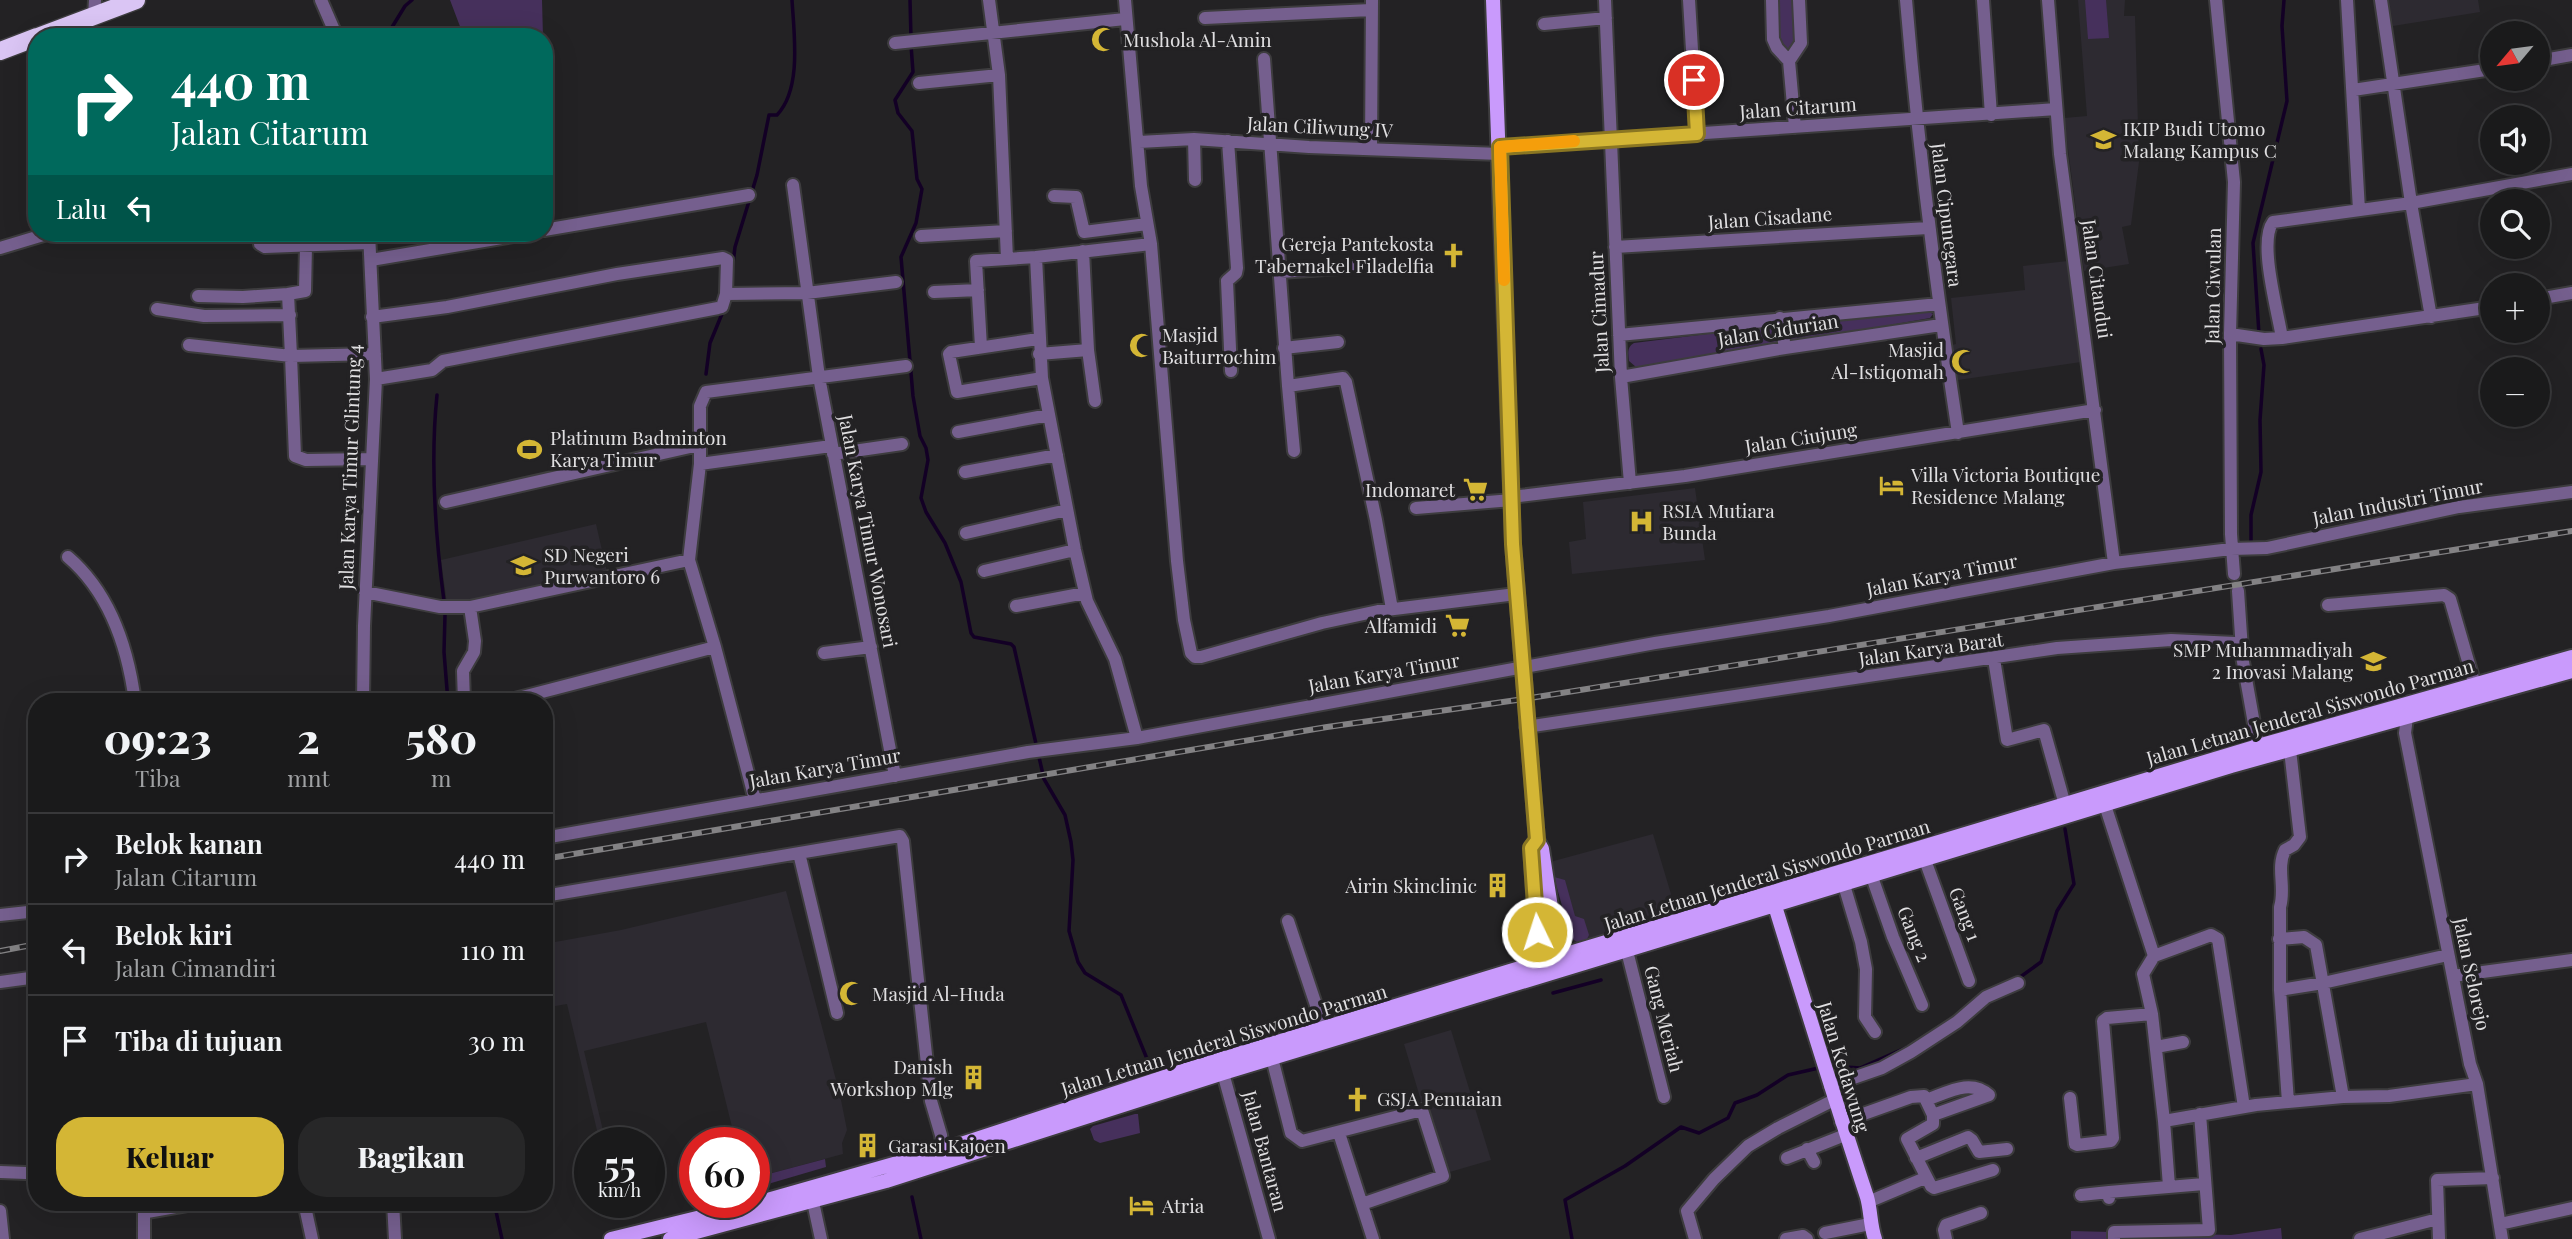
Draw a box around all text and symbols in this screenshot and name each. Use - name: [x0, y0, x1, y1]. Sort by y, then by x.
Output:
- north arrow: [2480, 21, 2550, 91]
- map controls: [2480, 21, 2550, 427]
- mosque icon: Mushola Al-Amin: [1089, 26, 1117, 54]
- place label: Mushola Al-Amin: [1123, 26, 1272, 52]
- text: 440 m: [171, 47, 310, 112]
- pin: [1664, 50, 1724, 110]
- icon: right: [56, 56, 147, 147]
- icon: arrive: [1675, 61, 1713, 99]
- street label: Jalan Citarum: [1737, 90, 1858, 124]
- button: sound: [2480, 105, 2550, 175]
- street label: Jalan Ciliwung IV: [1246, 109, 1395, 143]
- text: Jalan Citarum: [171, 110, 369, 153]
- place label: IKIP Budi Utomo Malang Kampus C: [2123, 115, 2277, 163]
- school or university icon: IKIP Budi Utomo Malang Kampus C: [2089, 126, 2117, 154]
- street label: Jalan Cipunegara: [1926, 140, 1970, 289]
- icon: left: [121, 189, 159, 227]
- button: search: [2480, 189, 2550, 259]
- text: Lalu: [56, 191, 107, 226]
- street label: Jalan Cisadane: [1706, 200, 1833, 234]
- street label: Jalan Citandui: [2077, 217, 2119, 341]
- street label: Jalan Ciwulan: [2198, 227, 2226, 346]
- place label: Gereja Pantekosta Tabernakel Filadelfia: [1255, 230, 1435, 278]
- church icon: Gereja Pantekosta Tabernakel Filadelfia: [1440, 241, 1468, 269]
- street label: Jalan Cimadur: [1582, 250, 1614, 375]
- button: +: [2480, 273, 2550, 343]
- street label: Jalan Cidurian: [1715, 307, 1841, 352]
- place label: Masjid Baiturrochim: [1162, 321, 1277, 369]
- mosque icon: Masjid Baiturrochim: [1128, 332, 1156, 360]
- place label: Masjid Al-Istiqomah: [1830, 336, 1944, 384]
- street label: Jalan Karya Timur Glintung 4: [332, 344, 366, 591]
- mosque icon: Masjid Al-Istiqomah: [1950, 347, 1978, 375]
- button: −: [2480, 357, 2550, 427]
- street label: Jalan Karya Timur Wonosari: [833, 411, 904, 650]
- street label: Jalan Ciujung: [1742, 415, 1859, 459]
- place label: Platinum Badminton Karya Timur: [550, 424, 727, 472]
- sports icon: Platinum Badminton Karya Timur: [516, 435, 544, 463]
- place label: Villa Victoria Boutique Residence Malang: [1910, 461, 2101, 509]
- hotel icon: Villa Victoria Boutique Residence Malang: [1877, 472, 1905, 500]
- street label: Jalan Industri Timur: [2309, 472, 2486, 531]
- place label: Indomaret: [1365, 476, 1455, 502]
- supermarket icon: Indomaret: [1461, 476, 1489, 504]
- place label: RSIA Mutiara Bunda: [1662, 497, 1775, 545]
- hospital icon: RSIA Mutiara Bunda: [1628, 508, 1656, 536]
- place label: SD Negeri Purwantoro 6: [544, 541, 660, 589]
- street label: Jalan Karya Timur: [1863, 547, 2020, 602]
- school or university icon: SD Negeri Purwantoro 6: [510, 552, 538, 580]
- place label: Alfamidi: [1364, 612, 1437, 638]
- supermarket icon: Alfamidi: [1443, 612, 1471, 640]
- street label: Jalan Karya Barat: [1856, 625, 2005, 671]
- place label: SMP Muhammadiyah 2 Inovasi Malang: [2173, 636, 2353, 684]
- street label: Jalan Karya Timur: [1305, 646, 1462, 698]
- school or university icon: SMP Muhammadiyah 2 Inovasi Malang: [2359, 647, 2387, 675]
- street label: Jalan Letnan Jenderal Siswondo Parman: [2142, 652, 2477, 771]
- text: 09:23: [104, 709, 211, 765]
- text: 2: [297, 709, 320, 765]
- text: 580: [405, 709, 477, 765]
- street label: Jalan Karya Timur: [746, 741, 903, 793]
- text: Tiba: [135, 762, 180, 793]
- text: mnt: [287, 762, 330, 793]
- text: m: [431, 762, 452, 793]
- street label: Jalan Letnan Jenderal Siswondo Parman: [1600, 812, 1933, 936]
- text: Belok kanan: [115, 826, 263, 861]
- icon: right: [56, 840, 94, 878]
- text: 440 m: [454, 841, 525, 876]
- text: Jalan Citarum: [115, 861, 257, 892]
- place label: Airin Skinclinic: [1344, 872, 1477, 898]
- building icon: Airin Skinclinic: [1483, 872, 1511, 900]
- street label: Gang 1: [1944, 883, 1988, 944]
- position arrow: [1500, 895, 1574, 969]
- street label: Gang 2: [1892, 902, 1938, 965]
- street label: Jalan Selorejo: [2448, 914, 2498, 1033]
- text: Belok kiri: [115, 917, 232, 952]
- icon: left: [56, 931, 94, 969]
- text: 110 m: [461, 932, 525, 967]
- text: Jalan Cimandiri: [115, 952, 276, 983]
- street label: Gang Meriah: [1639, 963, 1691, 1075]
- street label: Jalan Letnan Jenderal Siswondo Parman: [1057, 977, 1390, 1101]
- mosque icon: Masjid Al-Huda: [838, 980, 866, 1008]
- place label: Masjid Al-Huda: [872, 980, 1005, 1006]
- street label: Jalan Kedawung: [1812, 997, 1877, 1135]
- icon: arrive: [56, 1022, 94, 1060]
- text: Tiba di tujuan: [115, 1023, 283, 1058]
- text: 30 m: [468, 1023, 525, 1058]
- place label: Danish Workshop Mlg: [829, 1053, 953, 1101]
- building icon: Danish Workshop Mlg: [959, 1064, 987, 1092]
- church icon: GSJA Penuaian: [1343, 1085, 1371, 1113]
- place label: GSJA Penuaian: [1377, 1085, 1503, 1111]
- street label: Jalan Bantaran: [1237, 1086, 1295, 1215]
- button: Keluar: [56, 1117, 284, 1197]
- button: Bagikan: [298, 1117, 525, 1197]
- speed limit sign: 60: [679, 1127, 770, 1218]
- building icon: Garasi Kajoen: [854, 1132, 882, 1160]
- place label: Garasi Kajoen: [888, 1132, 1006, 1158]
- text: 55: [603, 1140, 636, 1187]
- text: km/h: [598, 1178, 641, 1202]
- hotel icon: Atria: [1128, 1192, 1156, 1220]
- place label: Atria: [1161, 1192, 1205, 1218]

